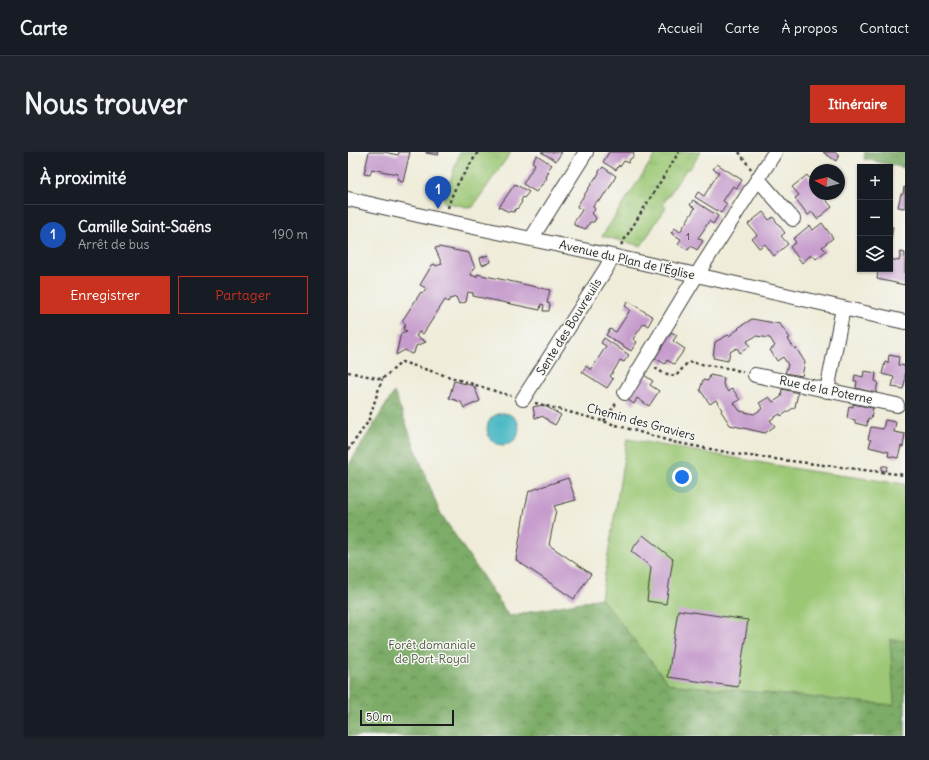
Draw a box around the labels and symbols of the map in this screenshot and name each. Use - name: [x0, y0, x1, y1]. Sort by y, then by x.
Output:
- north arrow: [809, 164, 845, 200]
- pin: 1: [425, 176, 451, 209]
- house number: 1: [686, 230, 690, 243]
- street label: Avenue du Plan de l'Église: [558, 237, 696, 282]
- street label: Sente des Bouvreuils: [533, 276, 604, 378]
- street label: Rue de la Poterne: [778, 372, 874, 407]
- street label: Chemin des Graviers: [585, 400, 697, 443]
- your location: [672, 467, 692, 487]
- park label: Forêt domaniale de Port-Royal: [388, 637, 476, 666]
- scale bar: [360, 708, 454, 727]

